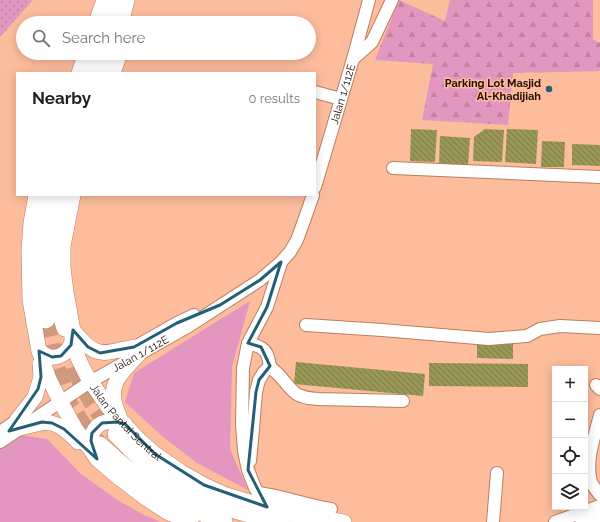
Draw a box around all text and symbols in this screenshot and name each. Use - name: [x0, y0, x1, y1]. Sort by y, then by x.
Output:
- search box: [16, 16, 316, 60]
- icon: search: [30, 27, 52, 49]
- text: Search here: [62, 29, 145, 47]
- street label: Jalan 1/112E: [327, 62, 358, 126]
- place label: Parking Lot Masjid Al-Khadijiah: [445, 77, 541, 103]
- marker: Parking Lot Masjid Al-Khadijiah: [544, 84, 554, 94]
- text: Nearby: [32, 88, 91, 108]
- text: 0 results: [249, 91, 300, 106]
- street label: Jalan 1/112E: [110, 332, 171, 375]
- map controls: [552, 366, 588, 510]
- button: +: [552, 366, 588, 402]
- street label: Jalan Pantai Sentral: [88, 381, 164, 463]
- button: −: [552, 402, 588, 438]
- button: locate: [552, 438, 588, 474]
- button: layers: [552, 474, 588, 510]

